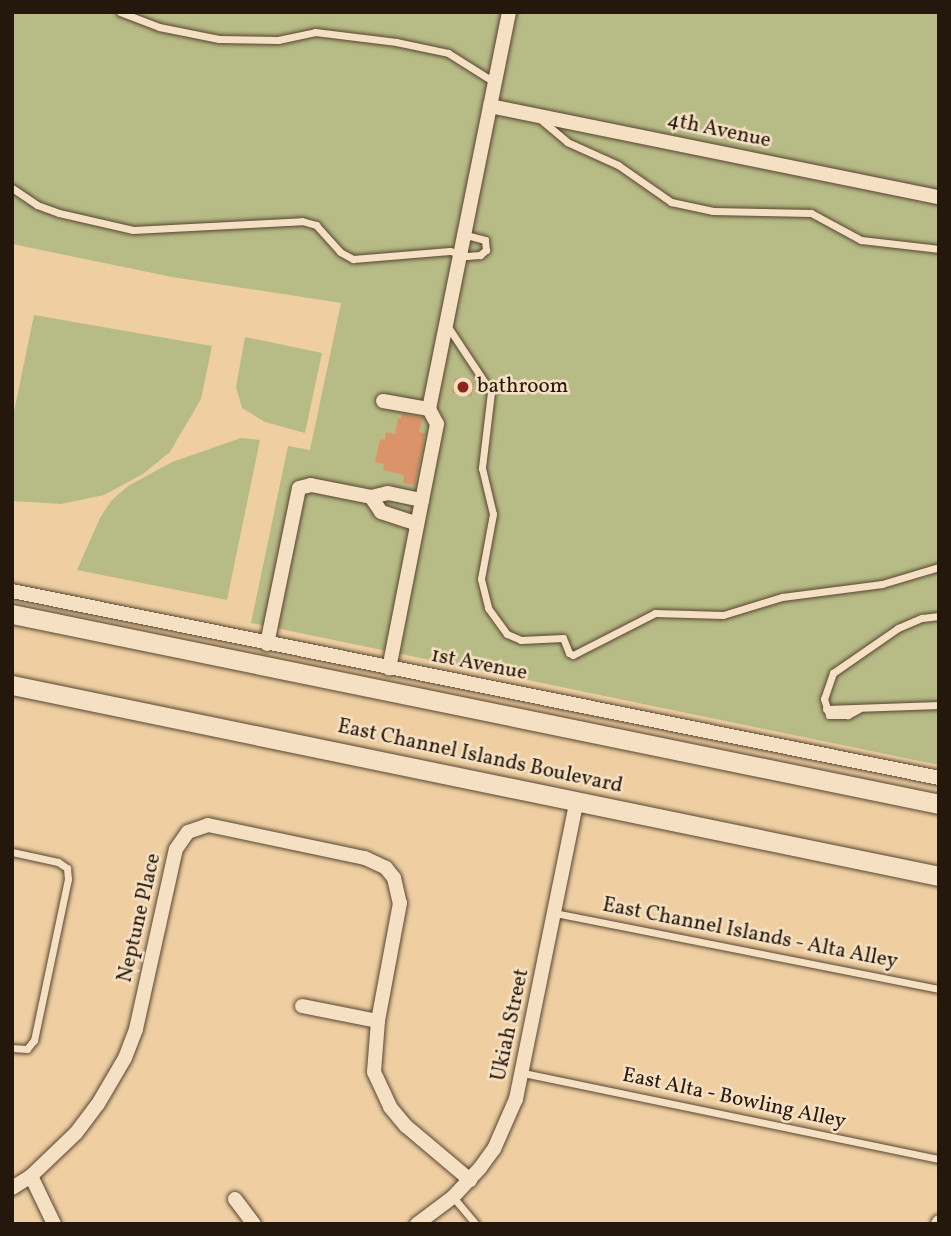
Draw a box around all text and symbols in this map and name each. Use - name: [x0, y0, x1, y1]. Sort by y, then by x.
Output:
- street label: 4th Avenue: [665, 108, 773, 154]
- place label: bathroom: [477, 374, 568, 400]
- marker: bathroom: [455, 379, 471, 395]
- street label: 1st Avenue: [429, 643, 529, 687]
- street label: East Channel Islands Boulevard: [335, 714, 625, 800]
- street label: Neptune Place: [113, 851, 167, 985]
- street label: East Channel Islands - Alta Alley: [600, 893, 900, 975]
- street label: Ukiah Street: [487, 967, 535, 1083]
- street label: East Alta - Bowling Alley: [620, 1063, 848, 1135]

